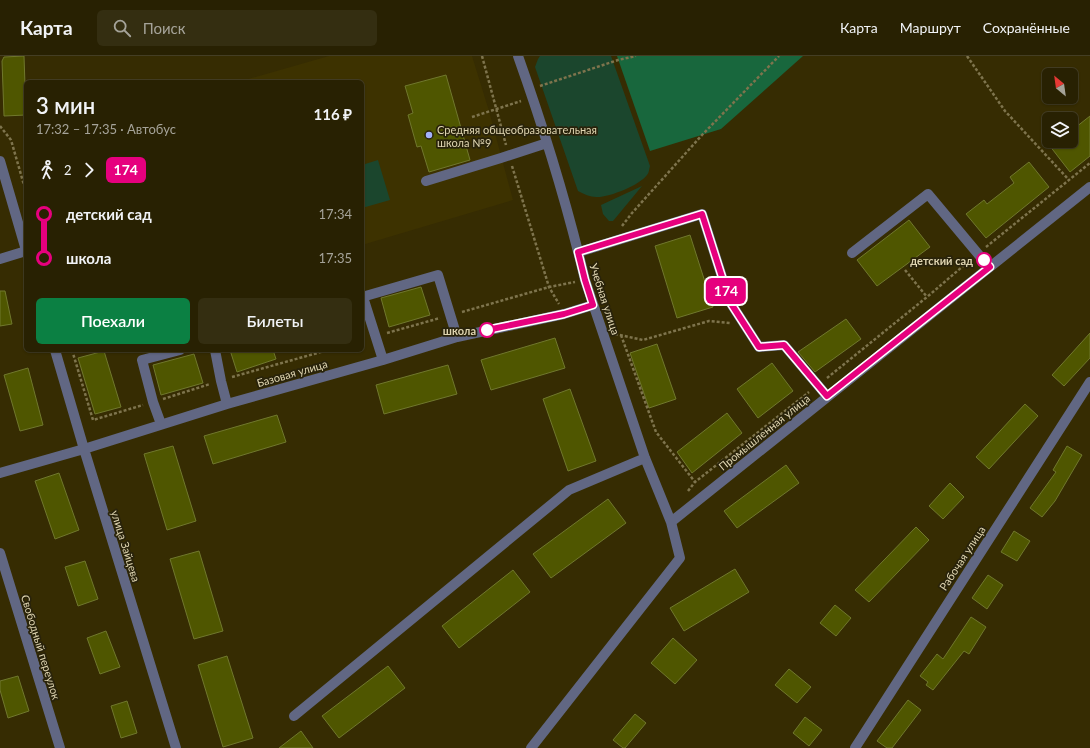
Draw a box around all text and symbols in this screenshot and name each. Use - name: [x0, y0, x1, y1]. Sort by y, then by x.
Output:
- search box: [97, 10, 377, 46]
- text: Карта: [20, 16, 73, 39]
- icon: search: [111, 17, 133, 39]
- text: Поиск: [143, 19, 186, 37]
- text: Карта: [840, 19, 878, 36]
- text: Маршрут: [900, 19, 961, 36]
- text: Сохранённые: [983, 19, 1070, 36]
- north arrow: [1042, 68, 1078, 104]
- map controls: [1042, 68, 1078, 148]
- text: 3 мин: [36, 92, 95, 119]
- text: 116 ₽: [314, 105, 352, 123]
- button: layers: [1042, 112, 1078, 148]
- text: 17:32 – 17:35 · Автобус: [36, 121, 176, 137]
- place label: Средняя общеобразовательная школа №9: [437, 123, 597, 149]
- marker: Средняя общеобразовательная школа №9: [424, 130, 434, 140]
- icon: walk: [36, 159, 58, 181]
- icon: forward: [78, 159, 100, 181]
- text: 174: [114, 161, 138, 178]
- text: 2: [64, 162, 72, 178]
- text: детский сад: [66, 205, 152, 223]
- text: 17:34: [319, 206, 352, 222]
- text: школа: [66, 249, 111, 267]
- text: 17:35: [319, 250, 352, 266]
- marker: детский сад: [976, 252, 992, 268]
- place label: детский сад: [910, 254, 973, 267]
- street label: Учебная улица: [587, 262, 623, 336]
- line badge: 174: [703, 278, 749, 304]
- text: 174: [714, 282, 738, 299]
- button: Поехали: [36, 298, 190, 344]
- button: Билеты: [198, 298, 352, 344]
- marker: школа: [479, 322, 495, 338]
- place label: школа: [443, 324, 476, 337]
- street label: Базовая улица: [255, 357, 329, 389]
- street label: Промышленная улица: [716, 391, 812, 473]
- street label: улица Зайцева: [109, 509, 143, 583]
- street label: Рабочая улица: [936, 523, 988, 593]
- street label: Свободный переулок: [19, 593, 63, 701]

